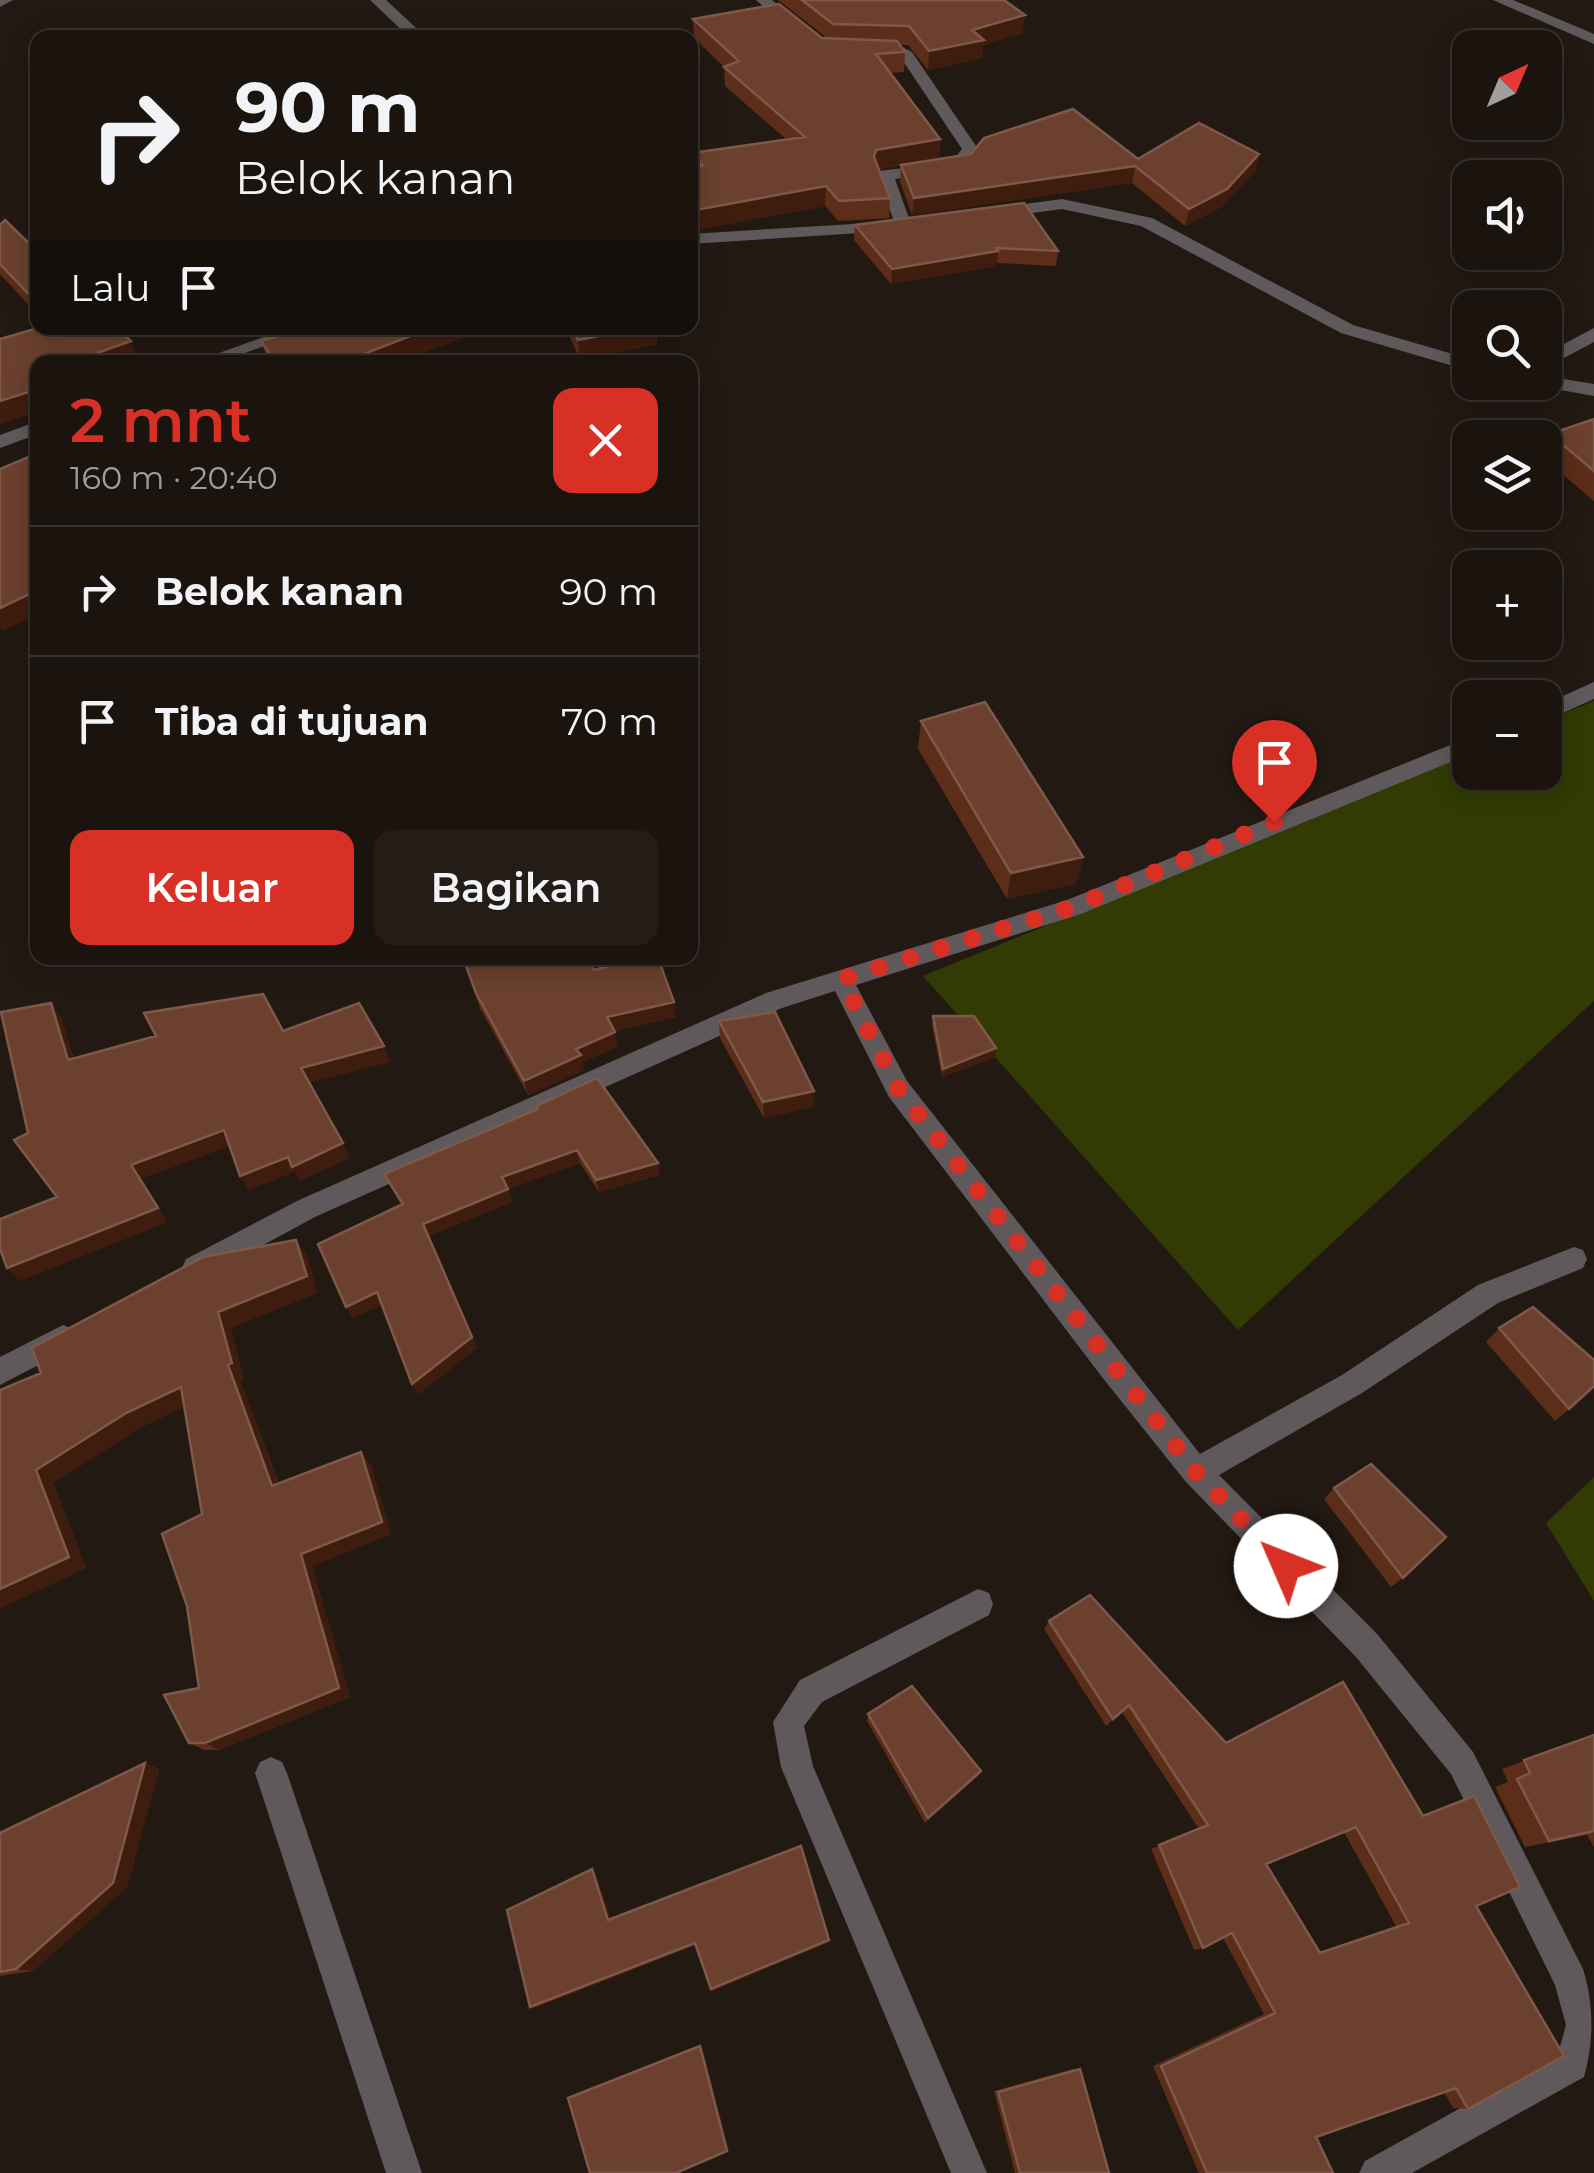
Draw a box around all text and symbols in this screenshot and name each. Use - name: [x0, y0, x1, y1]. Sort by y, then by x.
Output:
- north arrow: [1452, 30, 1562, 140]
- map controls: [1452, 30, 1562, 790]
- text: 90 m: [235, 64, 420, 150]
- icon: right: [70, 70, 200, 200]
- text: Belok kanan: [235, 150, 516, 205]
- button: sound: [1452, 160, 1562, 270]
- icon: arrive: [171, 260, 226, 315]
- text: Lalu: [70, 264, 151, 311]
- button: search: [1452, 290, 1562, 400]
- text: 2 mnt: [70, 384, 251, 457]
- button: close: [553, 388, 658, 493]
- button: layers: [1452, 420, 1562, 530]
- text: 160 m · 20:40: [70, 458, 278, 497]
- button: +: [1452, 550, 1562, 660]
- icon: right: [70, 564, 125, 619]
- text: Belok kanan: [155, 568, 404, 615]
- text: 90 m: [559, 568, 658, 615]
- button: −: [1452, 680, 1562, 790]
- icon: arrive: [70, 694, 125, 749]
- text: Tiba di tujuan: [155, 698, 429, 745]
- text: 70 m: [561, 698, 658, 745]
- pin: [1232, 720, 1317, 823]
- icon: arrive: [1247, 735, 1302, 790]
- button: Keluar: [70, 830, 354, 945]
- button: Bagikan: [374, 830, 658, 945]
- position arrow: [1234, 1514, 1338, 1618]

